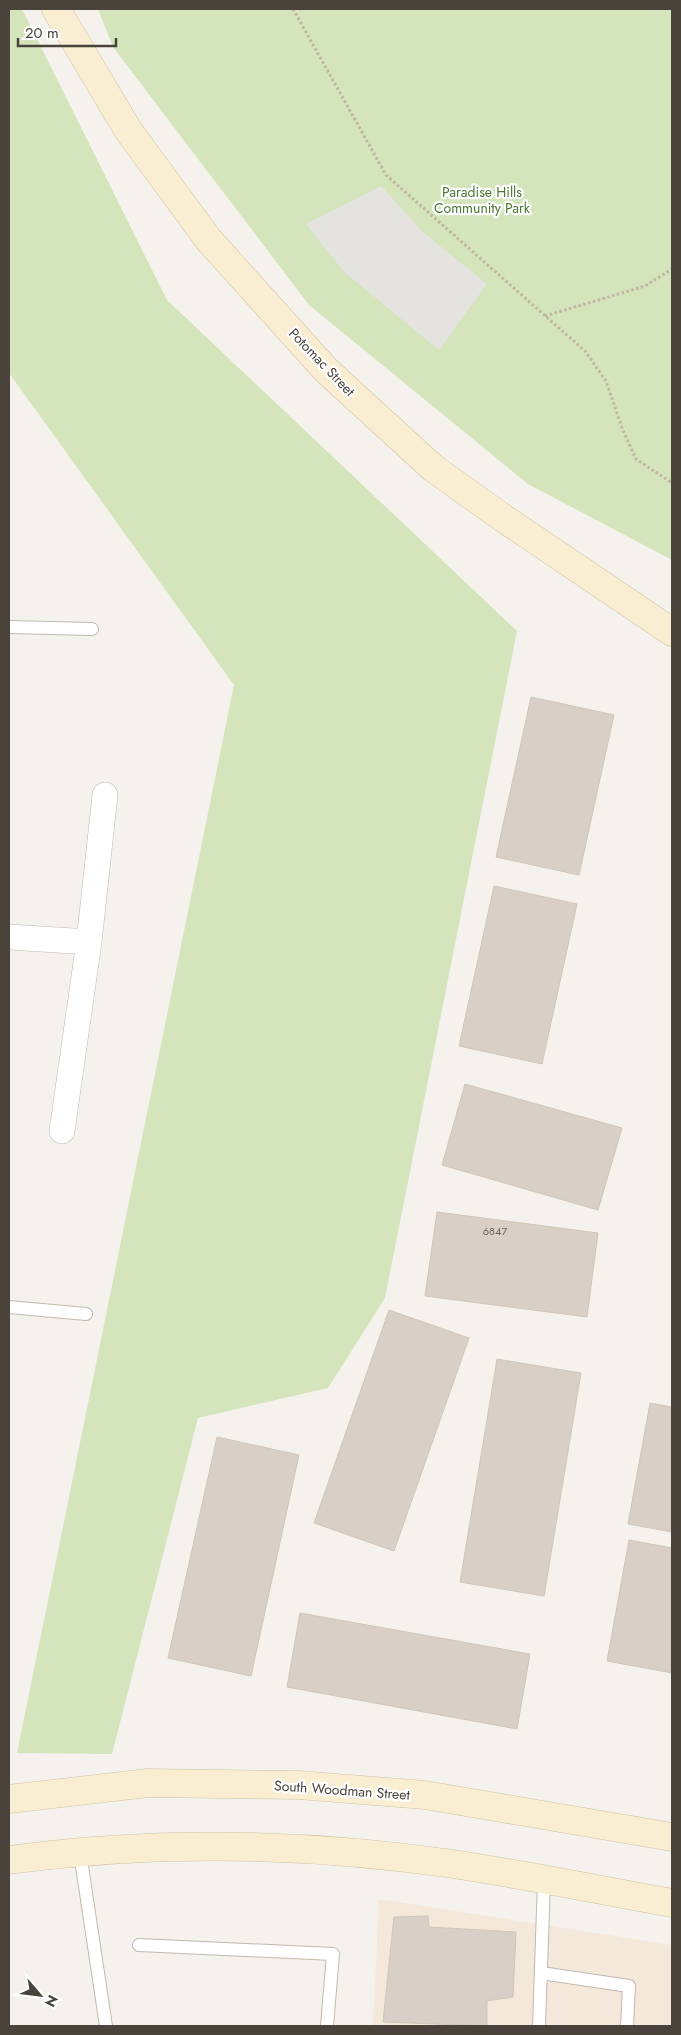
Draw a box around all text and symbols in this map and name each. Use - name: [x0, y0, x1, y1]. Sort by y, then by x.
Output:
- scale bar: [18, 15, 115, 47]
- text: 20 m: [25, 22, 59, 44]
- park label: Paradise Hills Community Park: [434, 182, 531, 218]
- street label: Potomac Street: [284, 323, 360, 401]
- house number: 6847: [483, 1223, 507, 1239]
- street label: South Woodman Street: [273, 1775, 411, 1805]
- north arrow: [15, 1970, 65, 2020]
- text: N: [40, 1991, 63, 2011]

